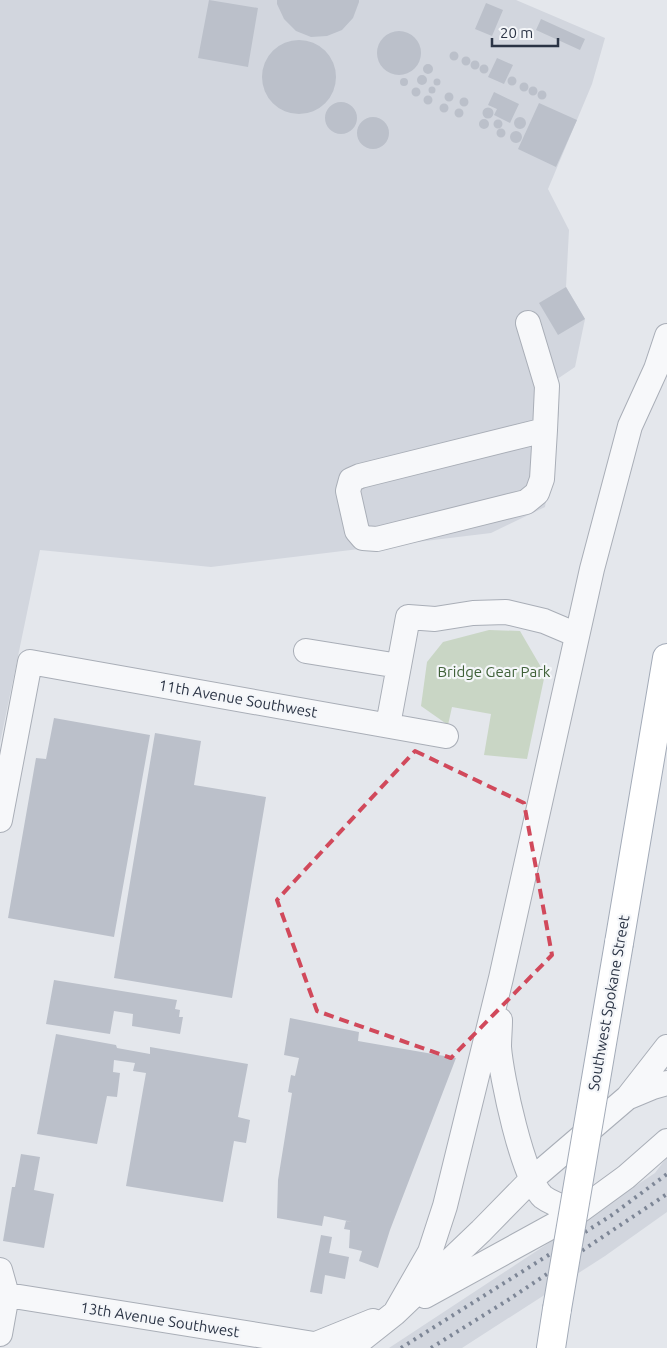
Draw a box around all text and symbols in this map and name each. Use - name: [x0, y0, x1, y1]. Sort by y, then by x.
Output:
- scale bar: [492, 15, 558, 47]
- text: 20 m: [500, 24, 533, 41]
- park label: Bridge Gear Park: [438, 663, 551, 680]
- street label: 11th Avenue Southwest: [157, 676, 319, 721]
- street label: Southwest Spokane Street: [585, 914, 632, 1092]
- street label: 13th Avenue Southwest: [79, 1299, 241, 1340]

